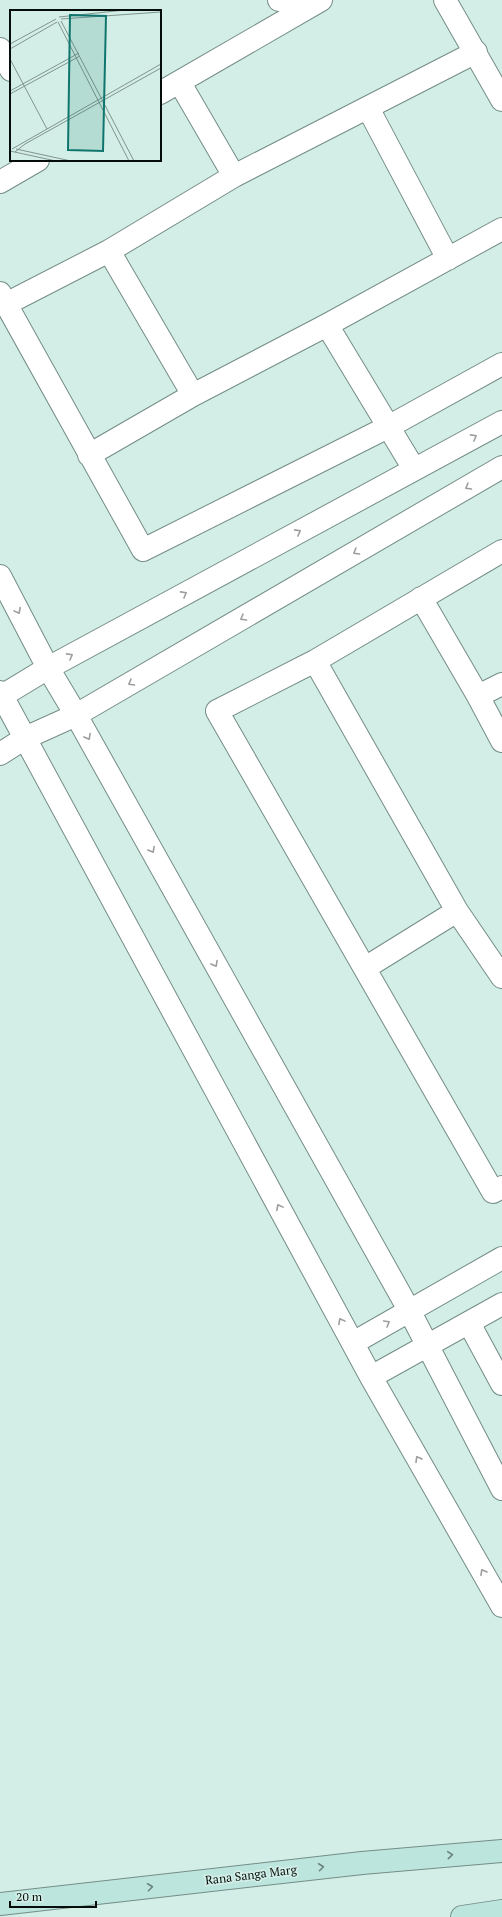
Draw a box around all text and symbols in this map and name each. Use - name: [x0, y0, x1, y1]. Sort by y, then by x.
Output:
- inset map: [10, 10, 161, 161]
- one-way arrow: [470, 434, 477, 442]
- one-way arrow: [465, 482, 472, 489]
- one-way arrow: [294, 529, 301, 537]
- one-way arrow: [353, 548, 360, 555]
- one-way arrow: [180, 591, 187, 599]
- one-way arrow: [13, 607, 21, 614]
- one-way arrow: [240, 613, 248, 620]
- one-way arrow: [66, 653, 73, 661]
- one-way arrow: [128, 678, 135, 685]
- one-way arrow: [84, 732, 91, 740]
- one-way arrow: [147, 846, 154, 853]
- one-way arrow: [211, 959, 218, 967]
- one-way arrow: [277, 1204, 284, 1211]
- one-way arrow: [339, 1318, 346, 1326]
- one-way arrow: [383, 1321, 390, 1328]
- one-way arrow: [416, 1456, 423, 1463]
- one-way arrow: [480, 1569, 487, 1576]
- one-way arrow: [447, 1851, 453, 1860]
- street label: Rana Sanga Marg: [204, 1861, 298, 1888]
- one-way arrow: [318, 1863, 324, 1872]
- scale bar: [10, 1883, 96, 1909]
- one-way arrow: [147, 1883, 153, 1892]
- text: 20 m: [16, 1889, 43, 1904]

